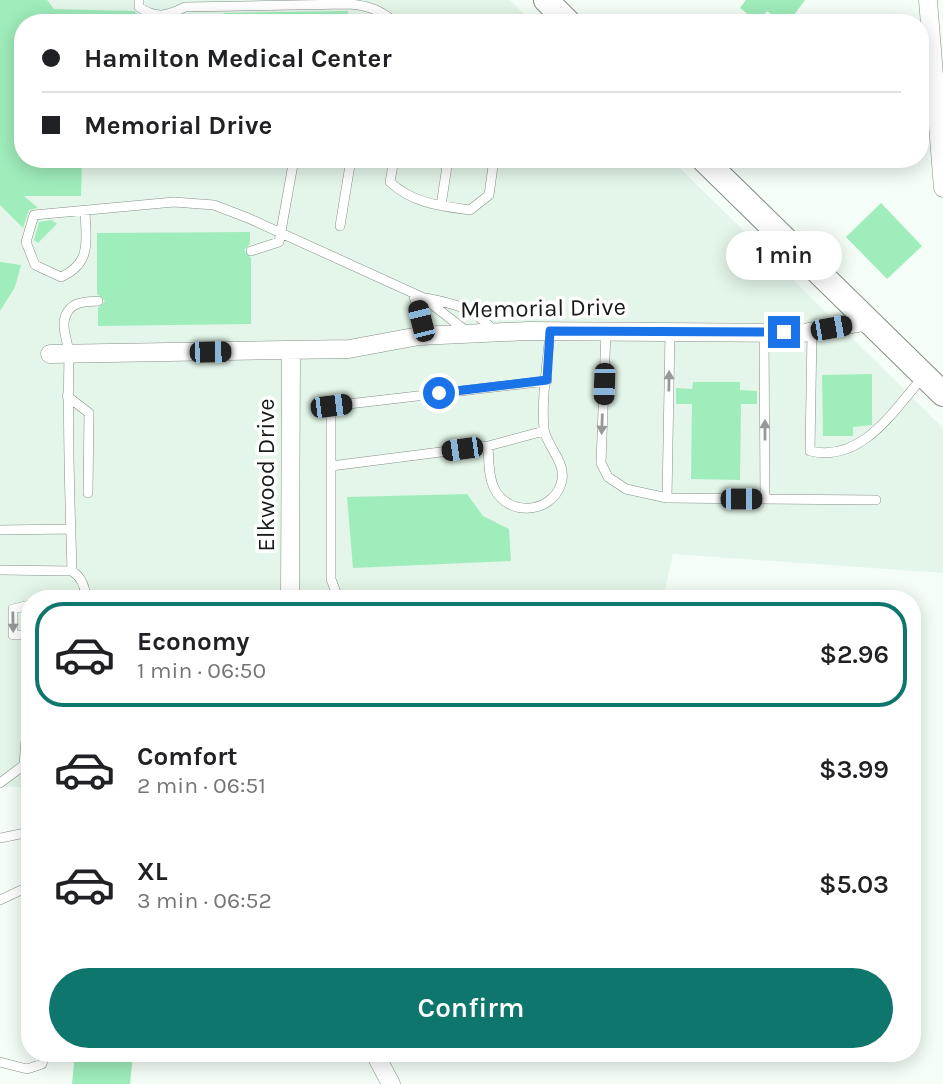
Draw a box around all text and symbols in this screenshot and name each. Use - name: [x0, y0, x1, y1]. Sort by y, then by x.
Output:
- text: Hamilton Medical Center: [84, 43, 392, 74]
- text: Memorial Drive: [84, 110, 272, 141]
- callout: 1 min: [726, 230, 842, 280]
- text: 1 min: [755, 242, 813, 269]
- street label: Memorial Drive: [460, 293, 626, 323]
- car: [406, 298, 437, 344]
- car: [809, 314, 854, 342]
- route end: [768, 316, 800, 348]
- car: [189, 341, 232, 363]
- car: [593, 363, 616, 405]
- one-way arrow: [663, 370, 675, 392]
- route start: [423, 377, 455, 409]
- car: [309, 393, 354, 419]
- street label: Elkwood Drive: [252, 398, 280, 552]
- one-way arrow: [597, 413, 608, 435]
- one-way arrow: [759, 419, 771, 441]
- car: [440, 436, 485, 462]
- car: [721, 489, 763, 510]
- one-way arrow: [7, 611, 19, 633]
- icon: car: [53, 623, 116, 686]
- text: Economy: [137, 626, 249, 657]
- text: $2.96: [819, 639, 889, 670]
- text: 1 min · 06:50: [137, 657, 266, 684]
- icon: car: [53, 738, 116, 801]
- text: Comfort: [137, 741, 238, 772]
- text: $3.99: [819, 754, 889, 785]
- text: 2 min · 06:51: [137, 772, 266, 799]
- icon: car: [53, 853, 116, 916]
- text: XL: [137, 856, 168, 887]
- text: $5.03: [819, 869, 889, 900]
- text: 3 min · 06:52: [137, 887, 272, 914]
- button: Confirm: [49, 968, 893, 1048]

